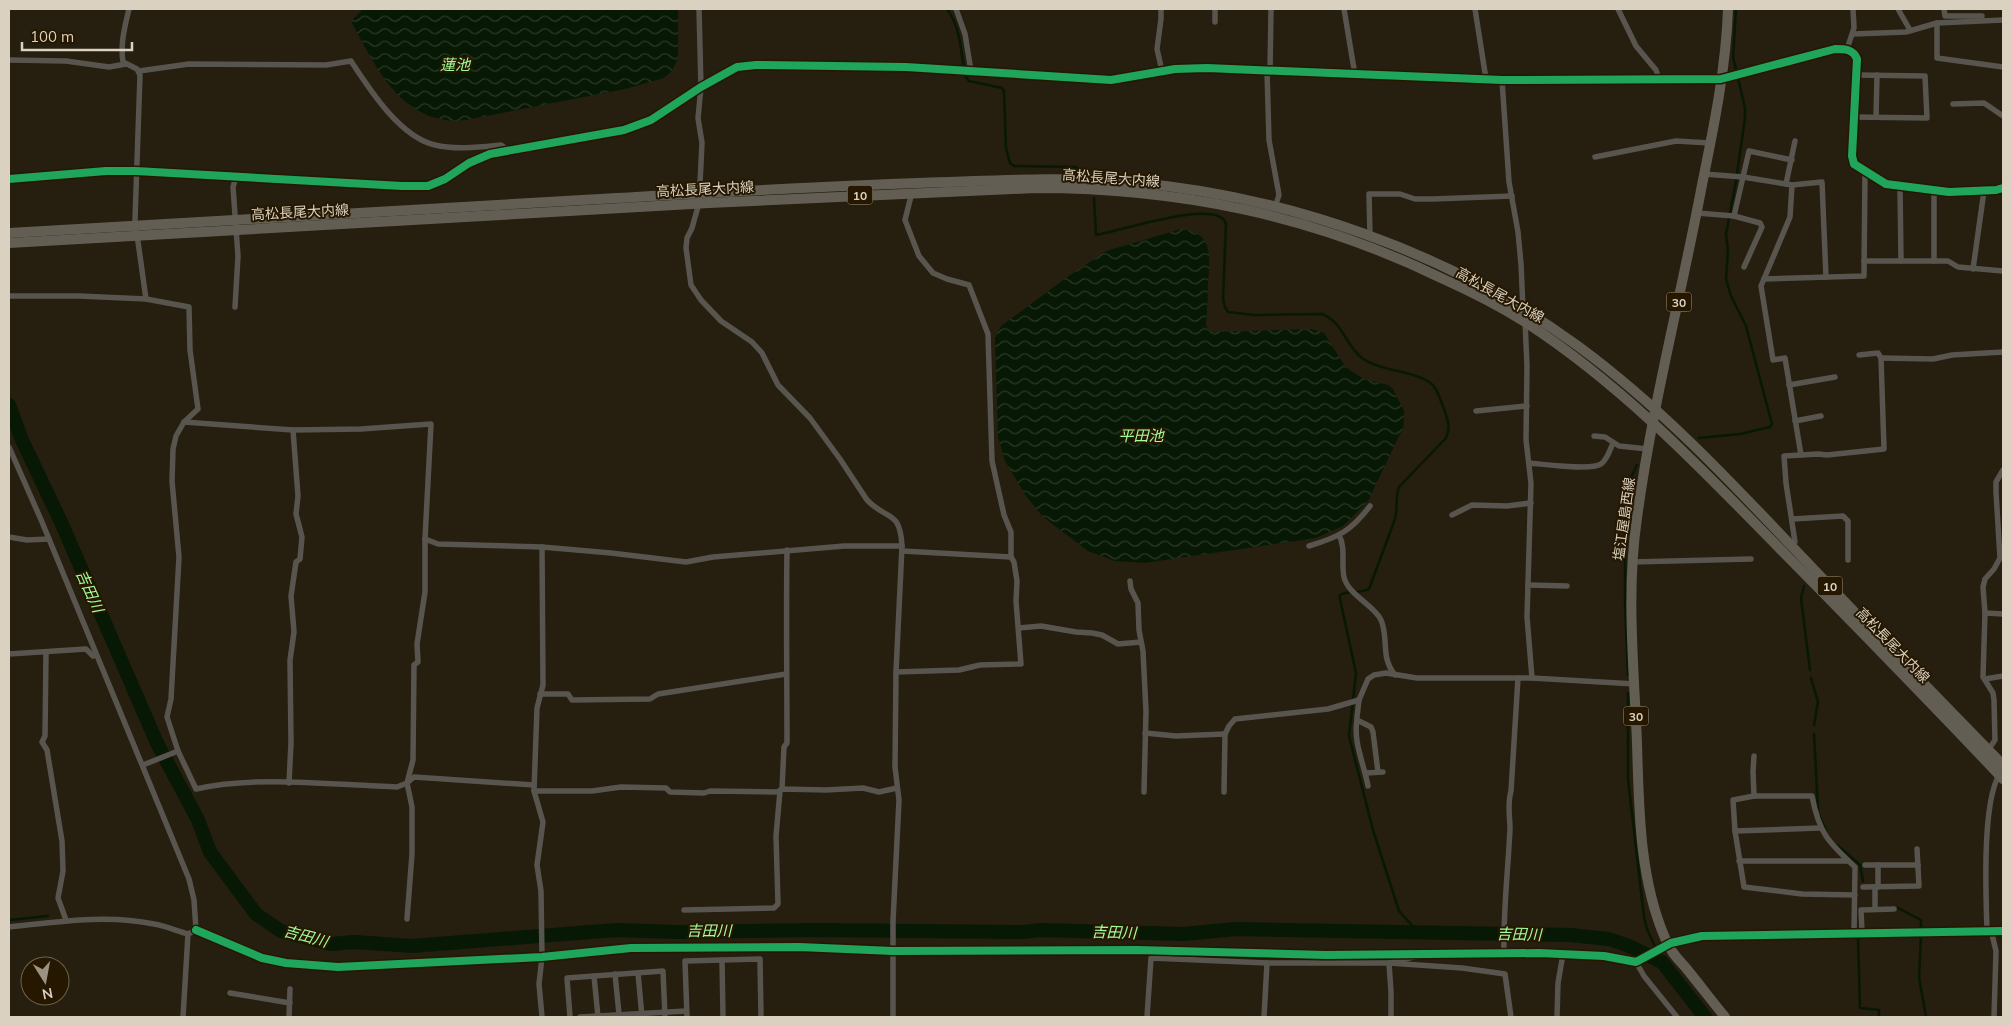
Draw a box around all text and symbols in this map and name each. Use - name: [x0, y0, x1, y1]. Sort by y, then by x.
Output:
- scale bar: [22, 20, 132, 52]
- text: 100 m: [30, 27, 74, 46]
- water label: 蓮池: [440, 55, 472, 74]
- street label: 高松長尾大内線: [1061, 166, 1161, 190]
- street label: 高松長尾大内線: [656, 177, 754, 201]
- road number: 10: [848, 186, 872, 204]
- street label: 高松長尾大内線: [251, 200, 349, 224]
- street label: 高松長尾大内線: [1453, 263, 1547, 327]
- road number: 30: [1666, 292, 1692, 312]
- water label: 平田池: [1118, 426, 1165, 445]
- street label: 塩江屋島西線: [1609, 476, 1639, 562]
- water label: 吉田川: [72, 567, 109, 617]
- road number: 10: [1818, 576, 1842, 596]
- street label: 高松長尾大内線: [1852, 604, 1934, 686]
- road number: 30: [1624, 706, 1648, 726]
- water label: 吉田川: [282, 921, 332, 952]
- water label: 吉田川: [686, 921, 733, 940]
- water label: 吉田川: [1091, 922, 1139, 942]
- water label: 吉田川: [1496, 924, 1544, 944]
- north arrow: [20, 956, 70, 1006]
- text: N: [41, 984, 54, 1004]

